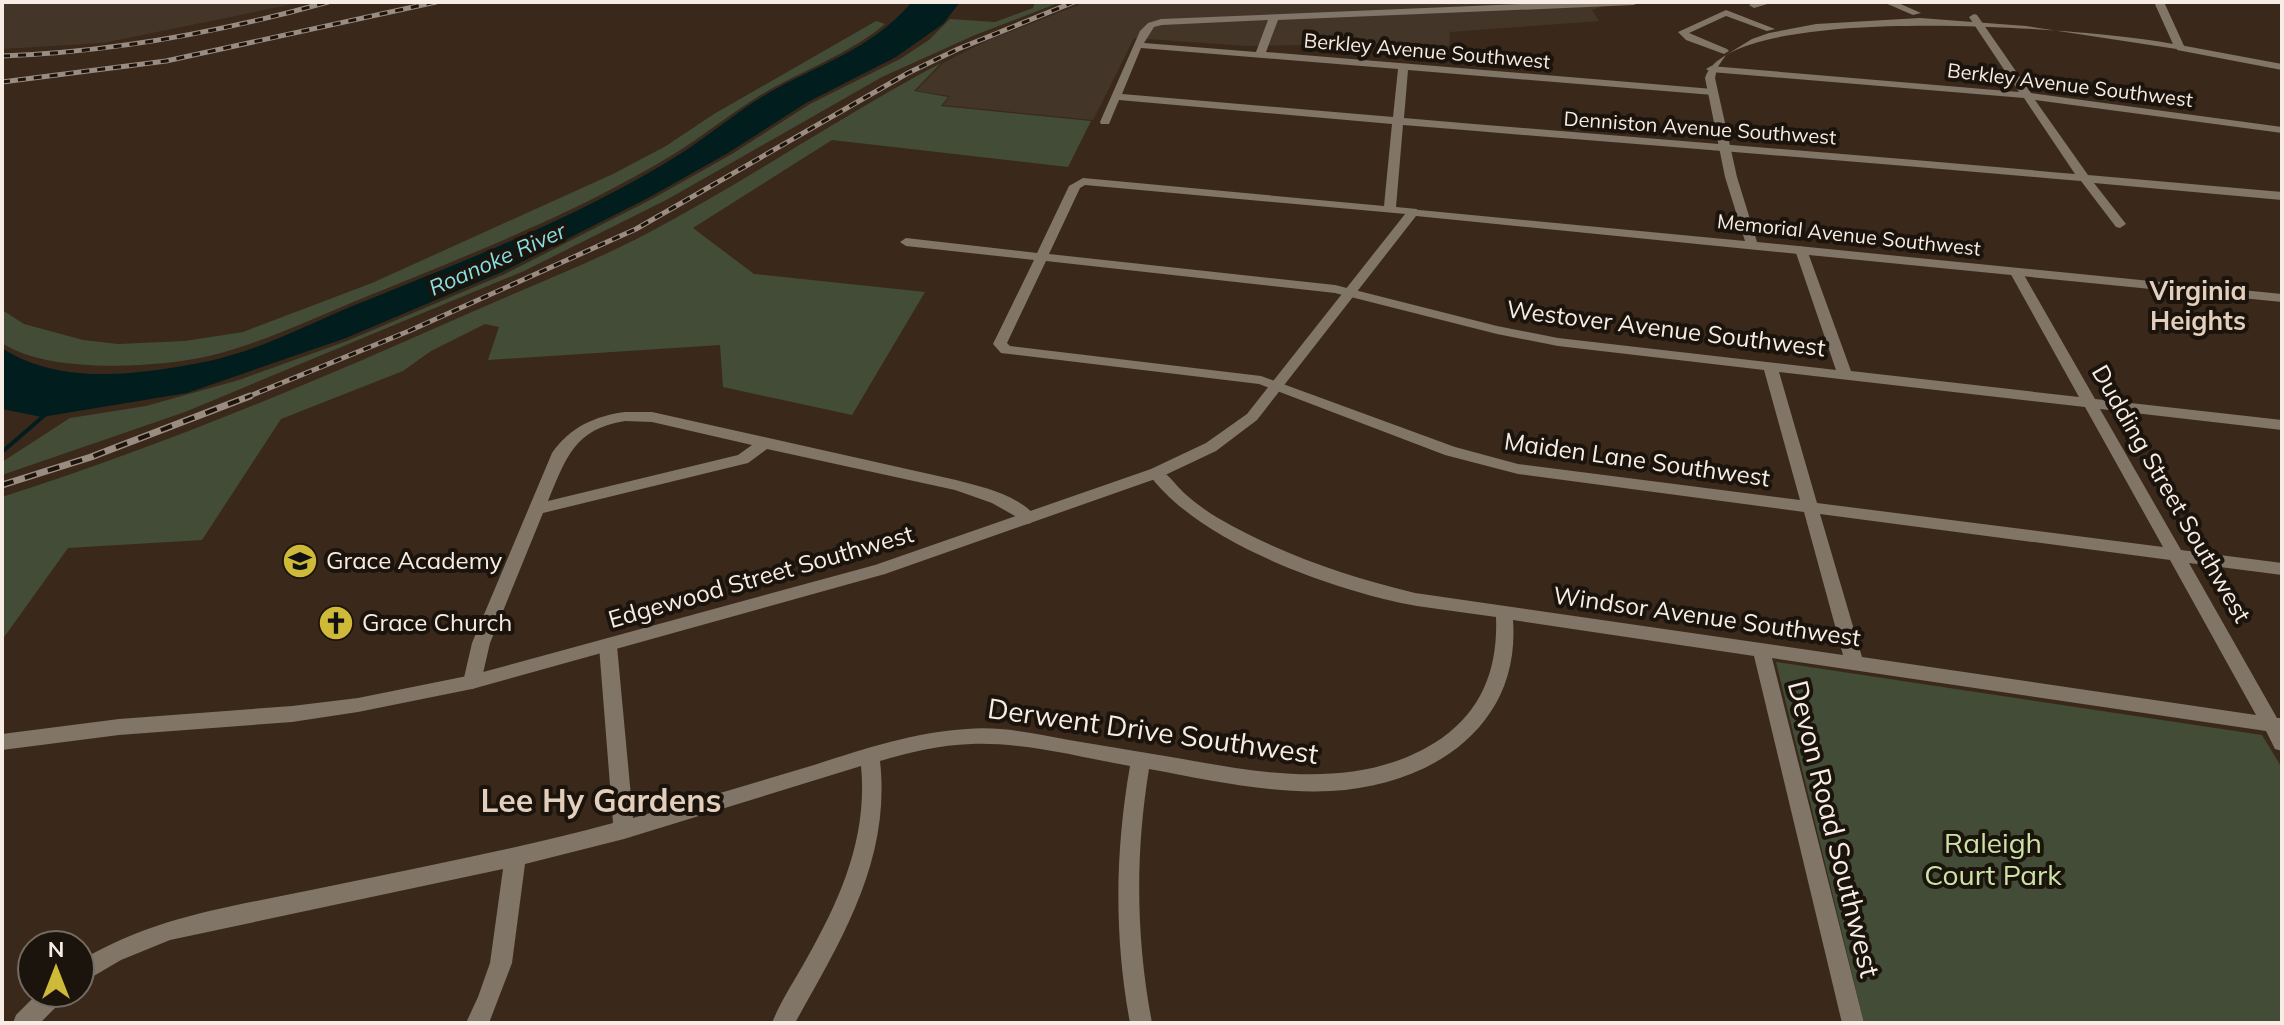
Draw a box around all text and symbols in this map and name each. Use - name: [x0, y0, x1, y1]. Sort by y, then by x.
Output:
- street label: Berkley Avenue Southwest: [1303, 27, 1551, 74]
- street label: Berkley Avenue Southwest: [1946, 57, 2194, 112]
- street label: Denniston Avenue Southwest: [1563, 106, 1837, 149]
- street label: Memorial Avenue Southwest: [1716, 208, 1982, 261]
- water label: Roanoke River: [424, 216, 571, 302]
- district label: Virginia Heights: [2148, 274, 2247, 337]
- street label: Westover Avenue Southwest: [1505, 294, 1827, 362]
- street label: Dudding Street Southwest: [2086, 359, 2258, 628]
- street label: Maiden Lane Southwest: [1502, 425, 1772, 493]
- street label: Edgewood Street Southwest: [605, 518, 917, 634]
- school or university icon: Grace Academy: [281, 542, 319, 580]
- place label: Grace Academy: [326, 545, 503, 575]
- street label: Windsor Avenue Southwest: [1552, 580, 1863, 652]
- church icon: Grace Church: [317, 604, 355, 642]
- place label: Grace Church: [362, 607, 512, 637]
- street label: Devon Road Southwest: [1781, 677, 1888, 981]
- street label: Derwent Drive Southwest: [985, 690, 1321, 771]
- district label: Lee Hy Gardens: [480, 780, 722, 820]
- park label: Raleigh Court Park: [1924, 825, 2062, 892]
- north arrow: [16, 929, 96, 1009]
- text: N: [48, 935, 64, 963]

